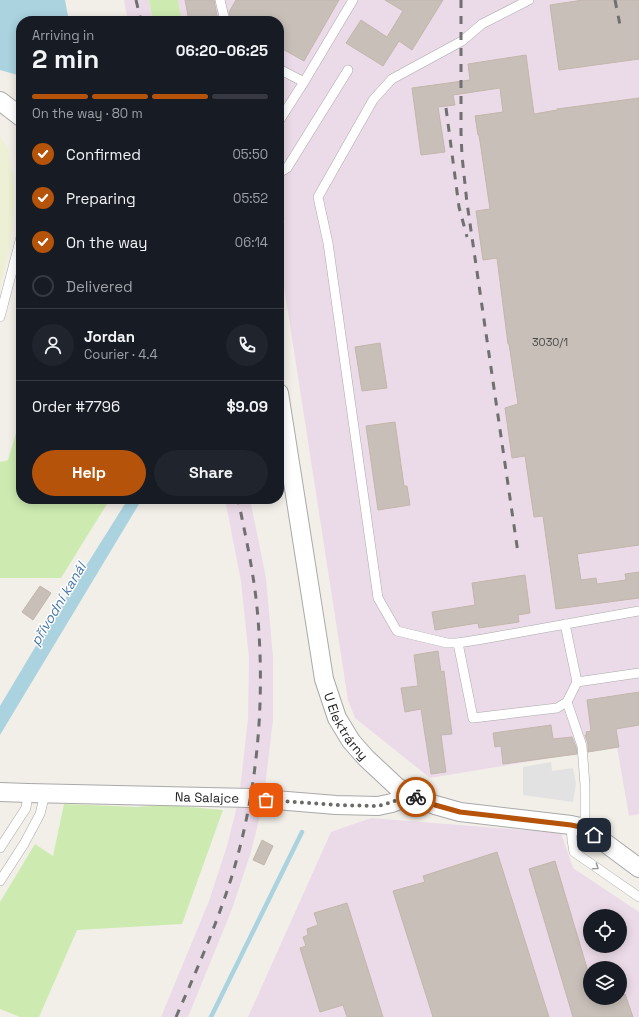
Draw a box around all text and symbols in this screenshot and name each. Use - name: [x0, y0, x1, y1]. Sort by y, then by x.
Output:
- text: Arriving in: [32, 27, 94, 44]
- text: 06:20–06:25: [176, 41, 268, 60]
- text: 2 min: [32, 42, 99, 76]
- text: On the way · 80 m: [32, 105, 143, 122]
- icon: check: [32, 143, 54, 165]
- text: Confirmed: [66, 145, 141, 164]
- text: 05:50: [232, 146, 268, 163]
- icon: check: [32, 187, 54, 209]
- text: Preparing: [66, 189, 136, 208]
- text: 05:52: [233, 190, 268, 207]
- icon: check: [32, 231, 54, 253]
- text: On the way: [66, 233, 147, 252]
- text: 06:14: [235, 234, 268, 251]
- text: Delivered: [66, 277, 133, 296]
- button: person: [32, 324, 74, 366]
- button: phone: [226, 324, 268, 366]
- text: Jordan: [84, 327, 135, 346]
- house number: 3030/1: [532, 335, 568, 349]
- text: Courier · 4.4: [84, 346, 158, 363]
- text: Order #7796: [32, 397, 120, 416]
- text: $9.09: [227, 397, 268, 416]
- button: Help: [32, 450, 146, 496]
- button: Share: [154, 450, 268, 496]
- water label: přívodní kanál: [26, 558, 91, 649]
- street label: U Elektrárny: [320, 690, 372, 764]
- courier: [396, 777, 436, 817]
- pin: [249, 783, 283, 817]
- icon: bike: [405, 786, 427, 808]
- street label: Na Salajce: [175, 788, 239, 807]
- icon: bag: [255, 789, 277, 811]
- pin: [577, 818, 611, 852]
- icon: home: [583, 824, 605, 846]
- one-way arrow: [592, 862, 599, 870]
- map controls: [583, 909, 627, 1005]
- button: locate: [583, 909, 627, 953]
- button: layers: [583, 961, 627, 1005]

